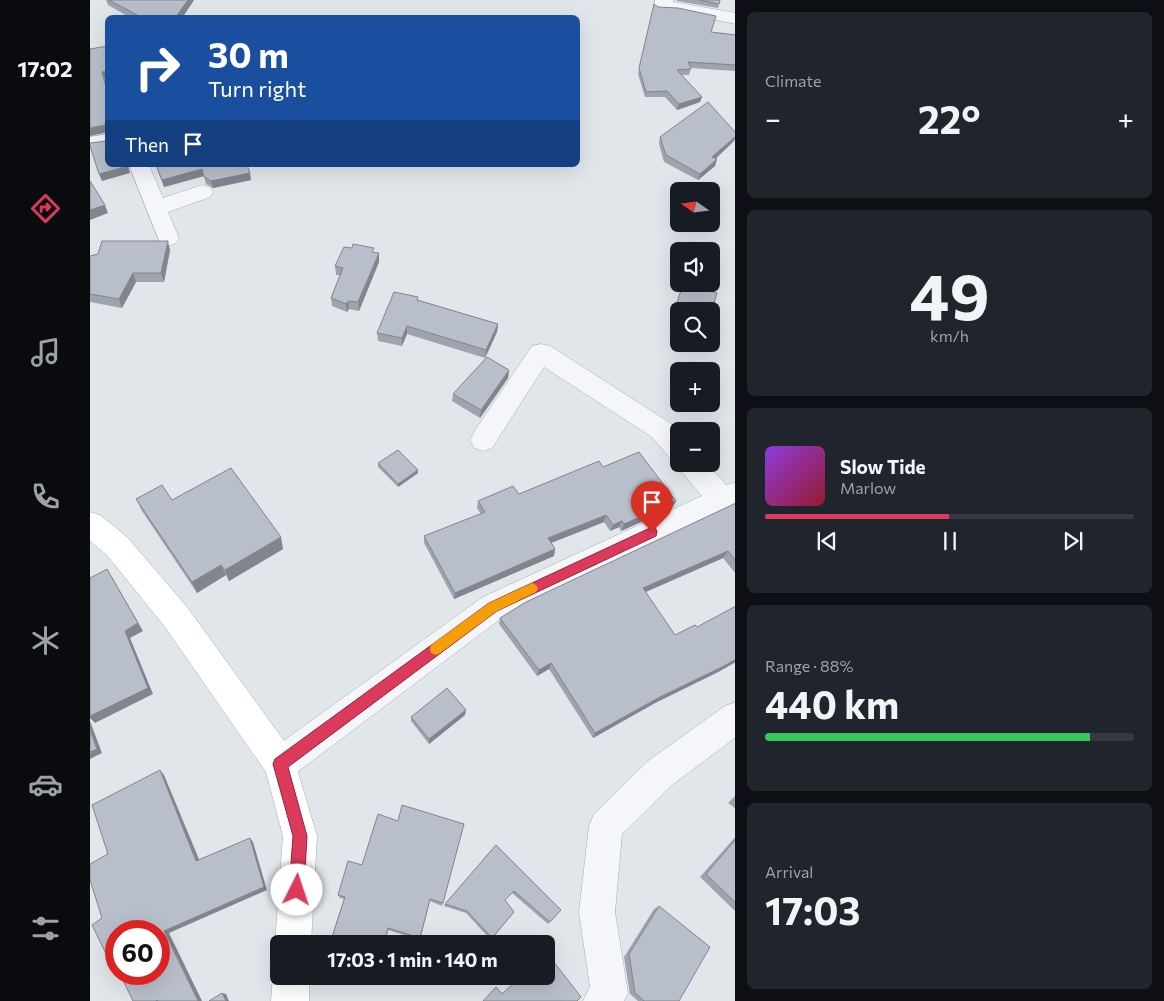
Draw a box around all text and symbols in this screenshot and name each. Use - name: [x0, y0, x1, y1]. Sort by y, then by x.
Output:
- text: 30 m: [208, 32, 289, 75]
- icon: right: [125, 35, 190, 100]
- text: 17:02: [18, 55, 72, 82]
- text: Climate: [765, 71, 821, 90]
- text: Turn right: [208, 75, 306, 102]
- text: 22°: [918, 95, 981, 142]
- text: −: [765, 101, 781, 135]
- text: +: [1118, 101, 1134, 135]
- icon: arrive: [179, 130, 207, 158]
- text: Then: [125, 133, 169, 156]
- north arrow: [670, 182, 720, 232]
- map controls: [670, 182, 720, 472]
- icon: directions: [28, 191, 63, 226]
- button: sound: [670, 242, 720, 292]
- text: 49: [910, 254, 989, 333]
- button: search: [670, 302, 720, 352]
- text: km/h: [930, 326, 969, 345]
- icon: music: [28, 335, 63, 370]
- button: +: [670, 362, 720, 412]
- button: −: [670, 422, 720, 472]
- text: Slow Tide: [840, 455, 926, 478]
- text: Marlow: [840, 478, 896, 497]
- icon: phone: [28, 479, 63, 514]
- pin: [631, 481, 673, 532]
- icon: arrive: [638, 488, 666, 516]
- icon: previous: [813, 527, 841, 555]
- icon: pause: [936, 527, 964, 555]
- icon: next: [1059, 527, 1087, 555]
- icon: climate: [28, 623, 63, 658]
- text: Range · 88%: [765, 656, 854, 675]
- text: 440 km: [765, 680, 899, 727]
- icon: car: [28, 767, 63, 802]
- text: Arrival: [765, 862, 813, 881]
- position arrow: [270, 863, 322, 915]
- text: 17:03: [765, 886, 860, 933]
- icon: filters: [28, 911, 63, 946]
- speed limit sign: 60: [105, 920, 170, 985]
- text: 17:03 · 1 min · 140 m: [327, 948, 498, 971]

